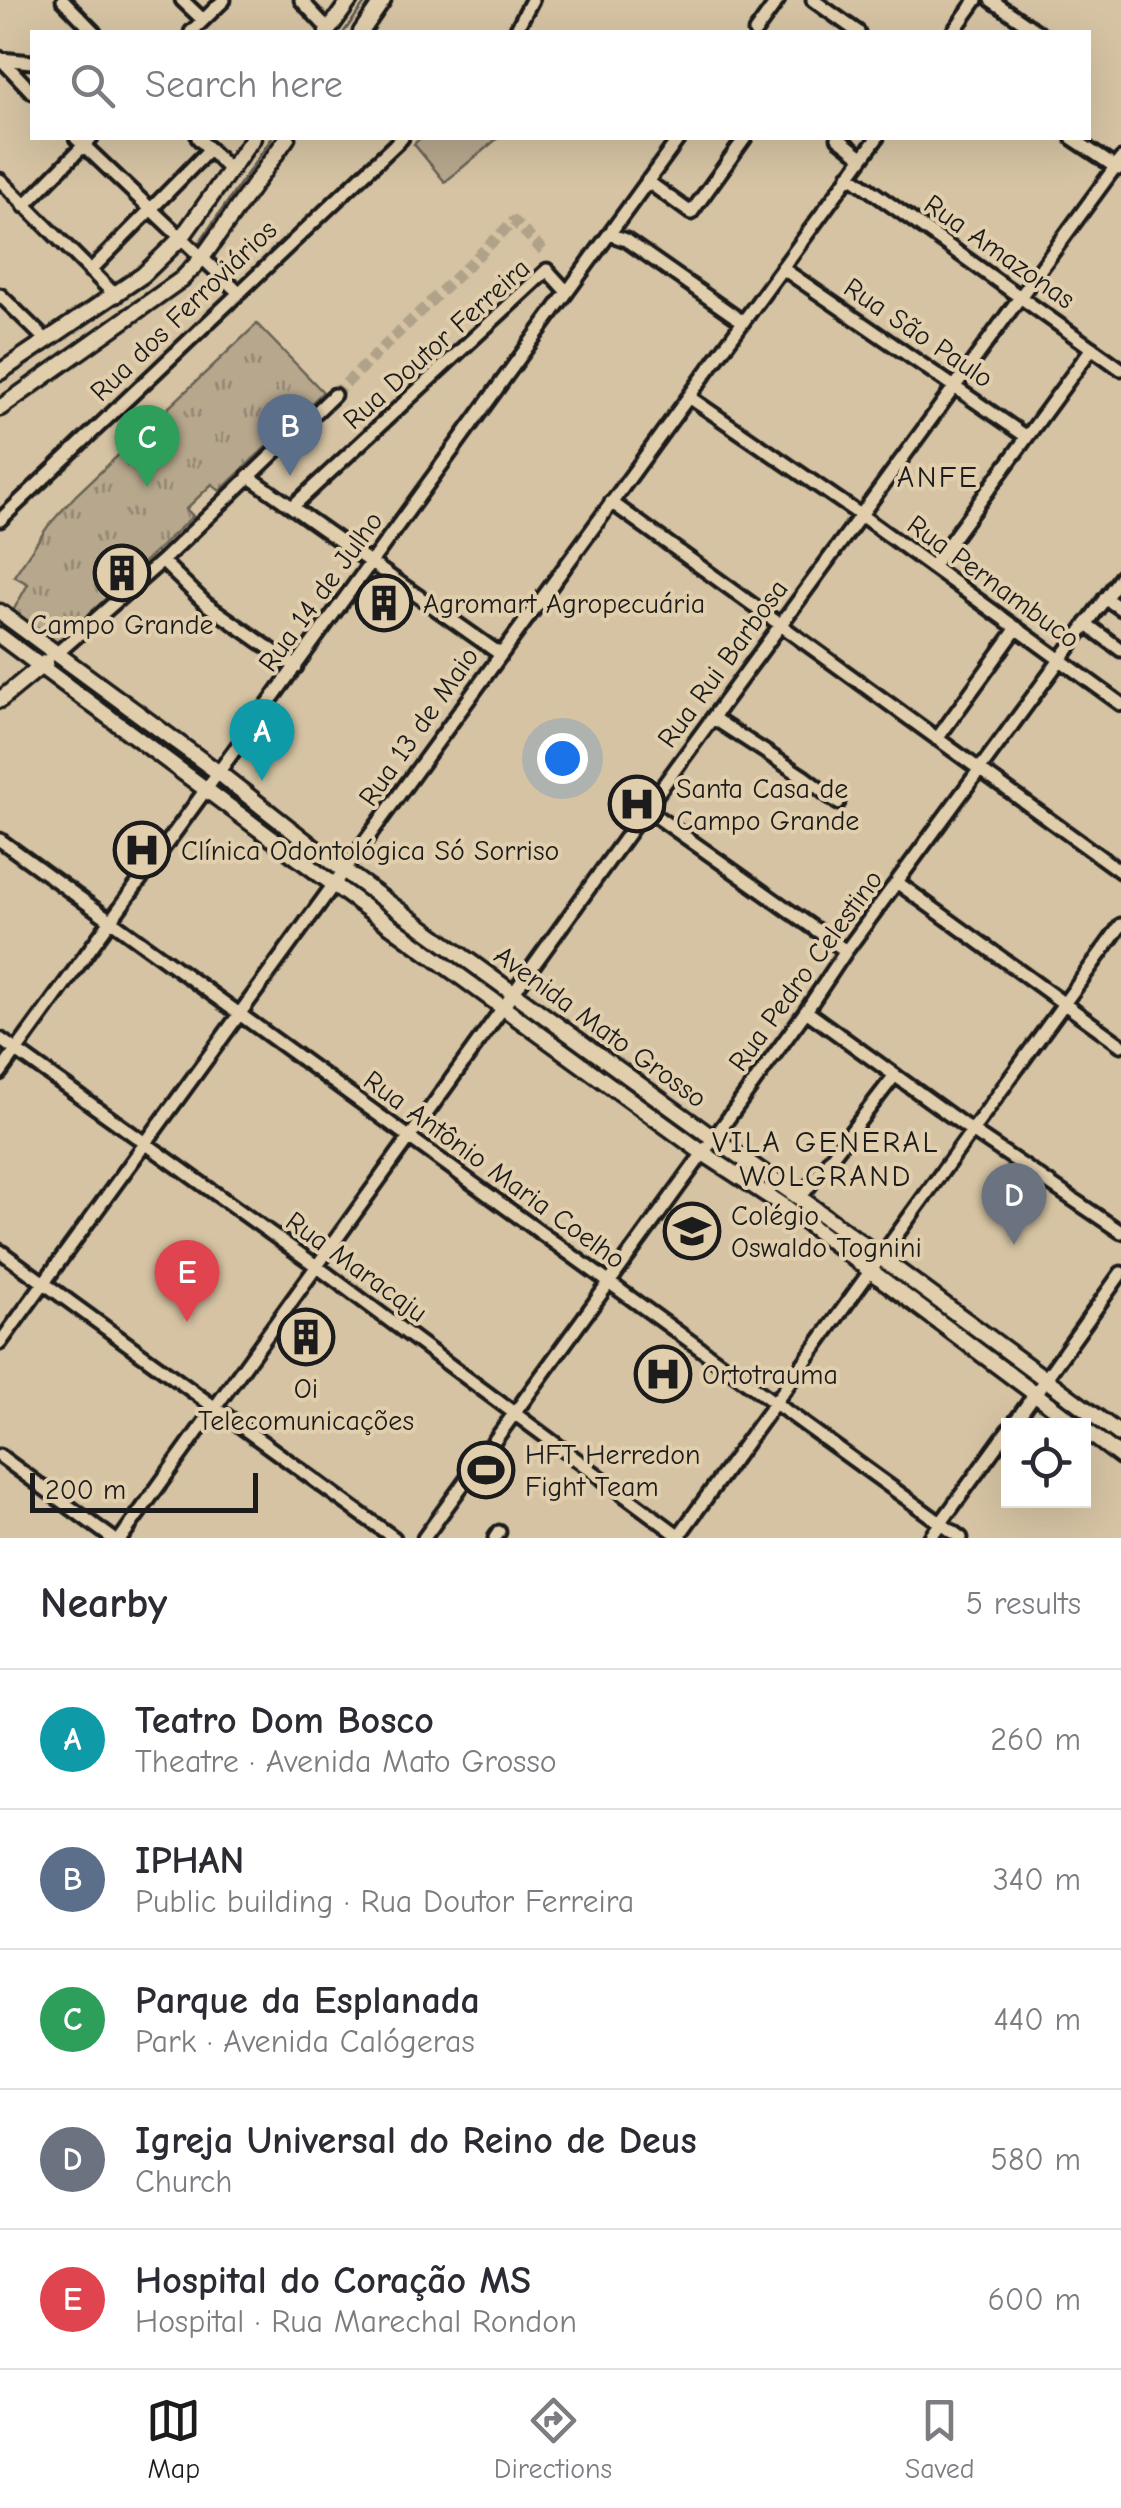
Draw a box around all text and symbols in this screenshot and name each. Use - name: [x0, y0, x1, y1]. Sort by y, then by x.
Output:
- search box: [30, 30, 1091, 140]
- icon: search: [65, 58, 120, 113]
- text: Search here: [145, 63, 343, 107]
- street label: Rua Amazonas: [918, 188, 1081, 316]
- street label: Rua dos Ferroviários: [84, 214, 283, 408]
- street label: Rua Doutor Ferreira: [337, 252, 536, 436]
- street label: Rua São Paulo: [838, 271, 999, 394]
- pin: B: [258, 394, 322, 476]
- pin: C: [114, 404, 180, 487]
- district label: ANFE: [897, 460, 979, 495]
- street label: Rua 14 de Julho: [252, 505, 390, 678]
- street label: Rua Pernambuco: [901, 509, 1086, 655]
- building icon: Campo Grande: [92, 543, 152, 603]
- building icon: Agromart Agropecuária: [354, 573, 414, 633]
- street label: Rua Rui Barbosa: [651, 573, 795, 754]
- place label: Agromart Agropecuária: [423, 588, 705, 620]
- place label: Campo Grande: [30, 609, 214, 641]
- street label: Rua 13 de Maio: [352, 641, 485, 812]
- pin: A: [230, 698, 294, 781]
- your location: [537, 733, 588, 784]
- place label: Santa Casa de Campo Grande: [676, 773, 859, 837]
- hospital icon: Santa Casa de Campo Grande: [607, 774, 667, 834]
- hospital icon: Clínica Odontológica Só Sorriso: [112, 820, 172, 880]
- place label: Clínica Odontológica Só Sorriso: [181, 835, 559, 867]
- street label: Rua Pedro Celestino: [722, 864, 889, 1077]
- street label: Avenida Mato Grosso: [488, 939, 713, 1115]
- street label: Rua Antônio Maria Coelho: [357, 1064, 632, 1276]
- district label: VILA GENERAL WOLGRAND: [712, 1125, 940, 1194]
- pin: D: [982, 1162, 1046, 1245]
- place label: Colégio Oswaldo Tognini: [731, 1200, 922, 1264]
- school or university icon: Colégio Oswaldo Tognini: [662, 1201, 722, 1261]
- street label: Rua Maracaju: [280, 1205, 433, 1329]
- pin: E: [154, 1240, 220, 1322]
- building icon: Oi Telecomunicações: [276, 1307, 336, 1367]
- hospital icon: Ortotrauma: [633, 1344, 693, 1404]
- place label: Ortotrauma: [702, 1359, 838, 1391]
- place label: Oi Telecomunicações: [198, 1373, 414, 1437]
- map controls: [1001, 1418, 1091, 1508]
- button: locate: [1001, 1418, 1091, 1508]
- place label: HFT Herredon Fight Team: [525, 1439, 701, 1503]
- sports icon: HFT Herredon Fight Team: [456, 1440, 516, 1500]
- scale bar: [30, 1468, 258, 1512]
- text: 200 m: [45, 1474, 126, 1506]
- text: Nearby: [40, 1579, 167, 1628]
- text: 5 results: [966, 1585, 1081, 1622]
- text: Teatro Dom Bosco: [135, 1699, 434, 1743]
- text: A: [64, 1721, 81, 1758]
- text: 260 m: [990, 1721, 1081, 1758]
- text: Theatre · Avenida Mato Grosso: [135, 1743, 557, 1780]
- text: IPHAN: [135, 1839, 244, 1883]
- text: B: [63, 1861, 82, 1898]
- text: 340 m: [993, 1861, 1081, 1898]
- text: Public building · Rua Doutor Ferreira: [135, 1883, 634, 1920]
- text: Parque da Esplanada: [135, 1979, 480, 2023]
- text: C: [63, 2001, 82, 2038]
- text: 440 m: [993, 2001, 1081, 2038]
- text: Park · Avenida Calógeras: [135, 2023, 475, 2060]
- text: Igreja Universal do Reino de Deus: [135, 2119, 697, 2163]
- text: D: [63, 2141, 82, 2178]
- text: 580 m: [991, 2141, 1081, 2178]
- text: Church: [135, 2163, 232, 2200]
- text: Hospital do Coração MS: [135, 2259, 531, 2303]
- text: E: [63, 2281, 82, 2318]
- text: 600 m: [988, 2281, 1081, 2318]
- text: Hospital · Rua Marechal Rondon: [135, 2303, 577, 2340]
- tab: Map: [146, 2393, 201, 2485]
- tab: Directions: [494, 2393, 612, 2485]
- tab: Saved: [905, 2393, 975, 2485]

